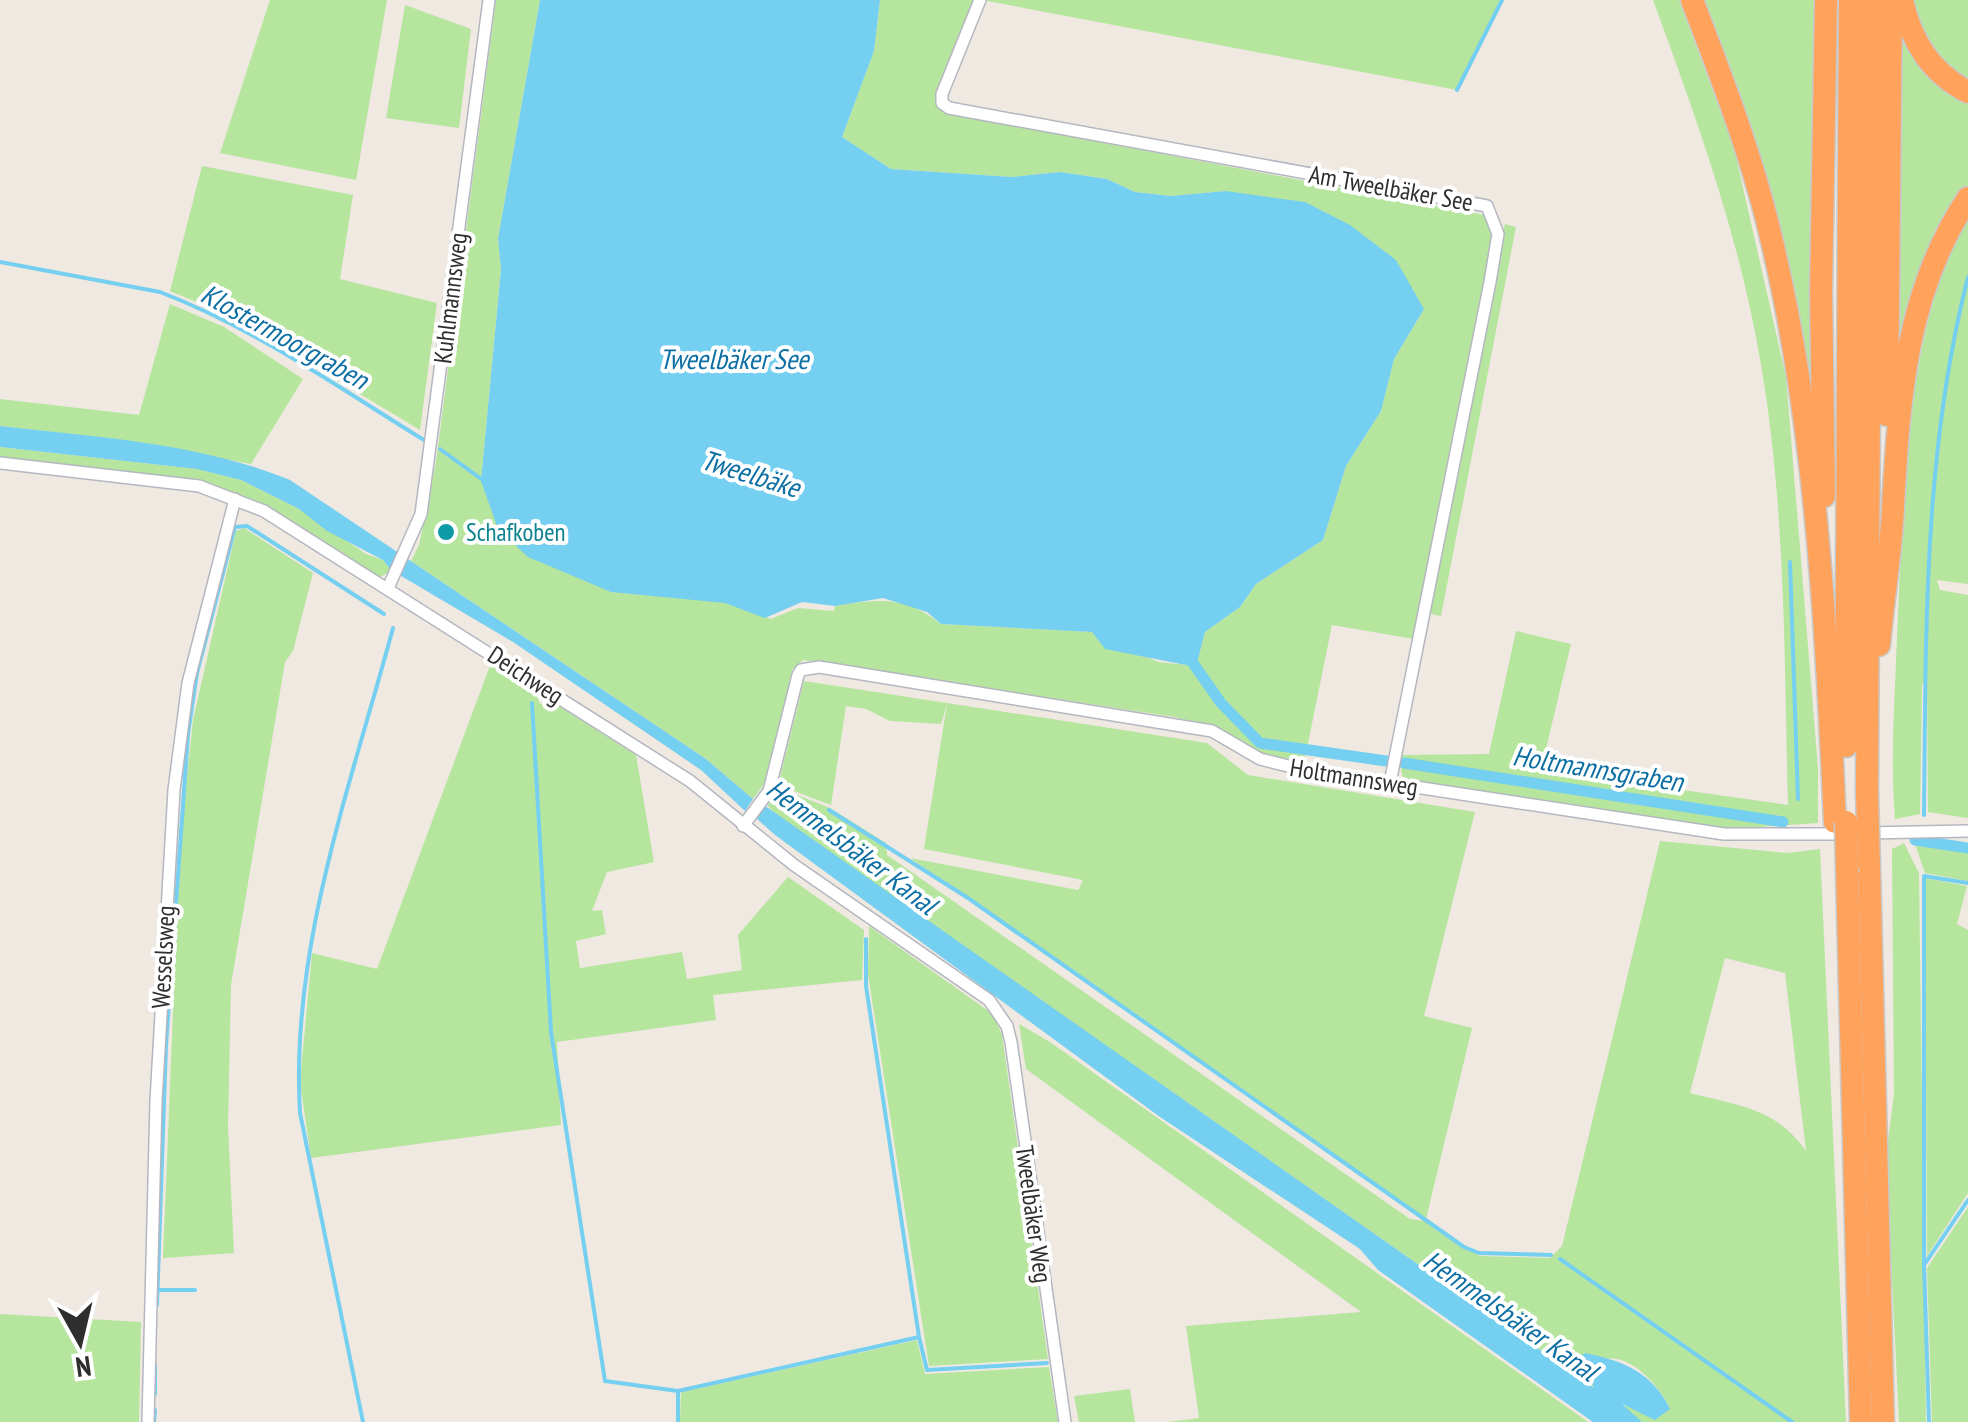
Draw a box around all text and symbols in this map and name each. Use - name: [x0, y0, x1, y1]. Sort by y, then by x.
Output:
- street label: Am Tweelbäker See: [1306, 158, 1476, 218]
- street label: Kuhlmannsweg: [426, 231, 474, 365]
- water label: Klostermoorgraben: [195, 275, 377, 398]
- water label: Tweelbäker See: [659, 340, 811, 377]
- water label: Tweelbäke: [697, 441, 807, 506]
- place label: Schafkoben: [466, 516, 565, 548]
- marker: Schafkoben: [435, 521, 457, 543]
- street label: Deichweg: [482, 639, 570, 711]
- water label: Holtmannsgraben: [1510, 736, 1687, 800]
- street label: Holtmannsweg: [1288, 751, 1420, 803]
- water label: Hemmelsbäker Kanal: [759, 770, 947, 924]
- street label: Wesselsweg: [144, 905, 182, 1009]
- street label: Tweelbäker Weg: [1009, 1143, 1059, 1285]
- water label: Hemmelsbäker Kanal: [1417, 1241, 1607, 1390]
- north arrow: [30, 1292, 130, 1392]
- text: N: [73, 1348, 94, 1387]

